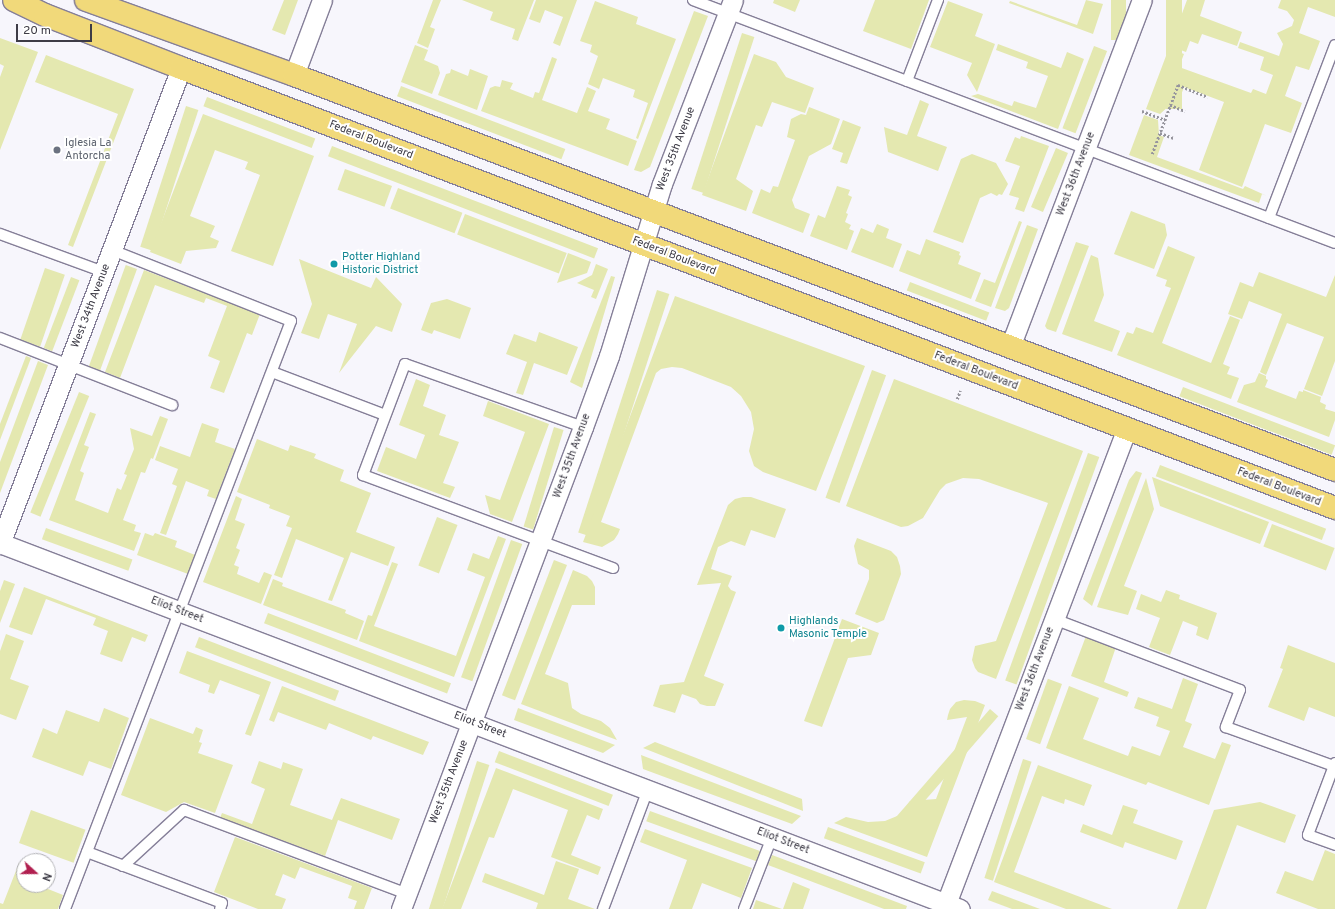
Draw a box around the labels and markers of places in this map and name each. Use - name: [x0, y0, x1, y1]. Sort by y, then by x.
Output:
- place label: Iglesia La Antorcha: [65, 137, 111, 163]
- marker: Iglesia La Antorcha: [52, 145, 62, 155]
- place label: Potter Highland Historic District: [342, 251, 420, 277]
- marker: Potter Highland Historic District: [329, 259, 339, 269]
- place label: Highlands Masonic Temple: [789, 615, 867, 641]
- marker: Highlands Masonic Temple: [776, 623, 786, 633]

